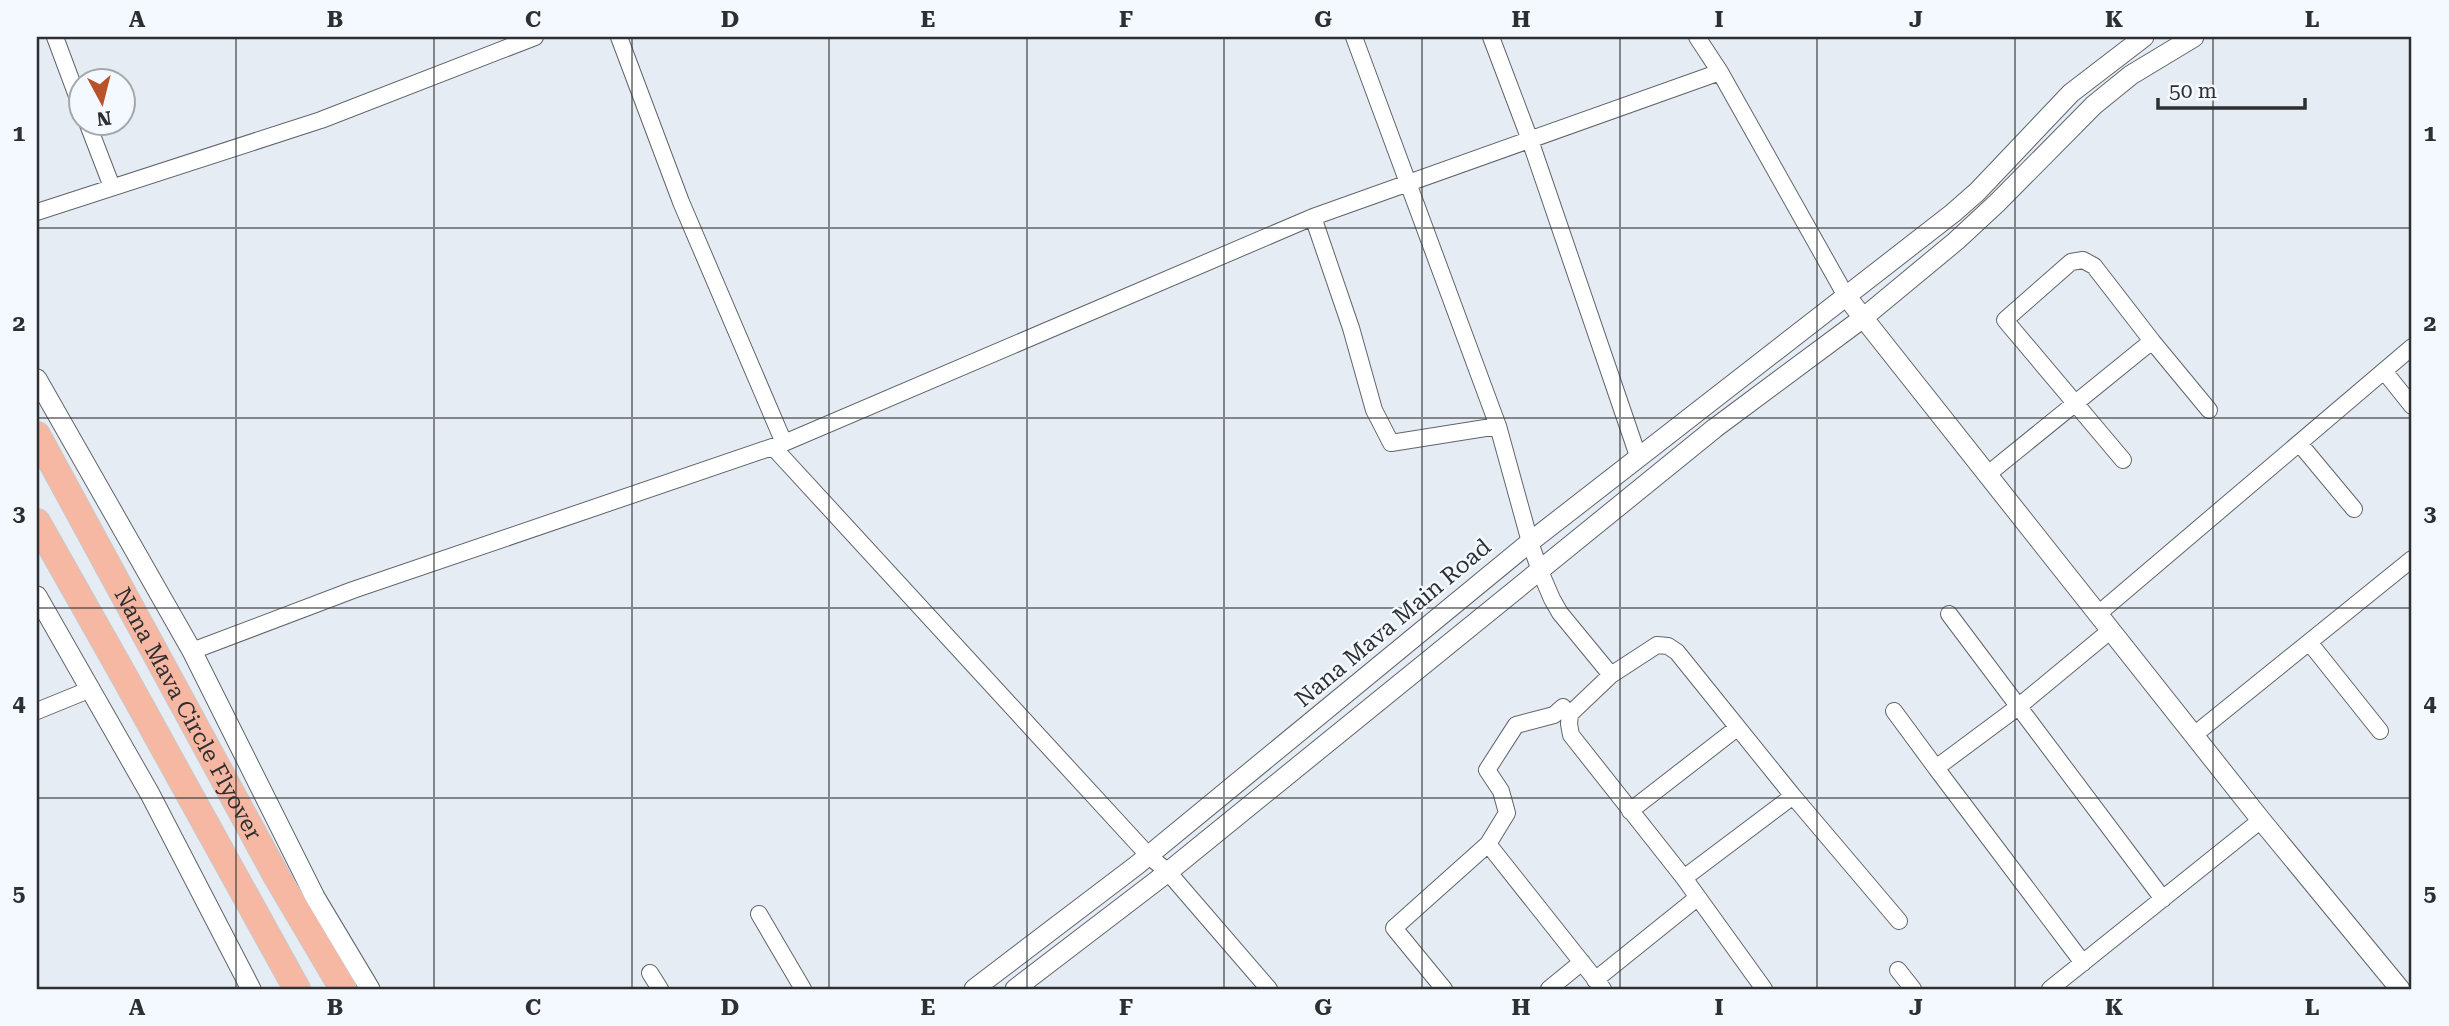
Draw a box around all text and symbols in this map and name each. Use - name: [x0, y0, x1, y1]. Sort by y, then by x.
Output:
- text: A: [129, 6, 146, 33]
- text: B: [327, 6, 343, 33]
- text: C: [525, 6, 541, 33]
- text: D: [721, 6, 739, 33]
- text: E: [921, 6, 935, 33]
- text: F: [1119, 6, 1133, 33]
- text: G: [1314, 6, 1332, 33]
- text: H: [1512, 6, 1531, 33]
- text: I: [1714, 6, 1724, 33]
- text: J: [1909, 6, 1923, 33]
- text: K: [2105, 6, 2123, 33]
- text: L: [2305, 6, 2319, 33]
- north arrow: [66, 66, 136, 136]
- scale bar: [2158, 66, 2306, 110]
- text: 50 m: [2169, 79, 2217, 103]
- text: N: [95, 106, 113, 131]
- text: 1: [13, 120, 26, 147]
- text: 1: [2424, 120, 2437, 147]
- text: 2: [13, 310, 25, 337]
- text: 2: [2424, 310, 2436, 337]
- text: 3: [13, 500, 26, 527]
- text: 3: [2424, 500, 2437, 527]
- street label: Nana Mava Main Road: [1290, 533, 1496, 713]
- street label: Nana Mava Circle Flyover: [109, 583, 268, 844]
- text: 4: [13, 690, 26, 717]
- text: 4: [2424, 690, 2437, 717]
- text: 5: [13, 880, 26, 907]
- text: 5: [2424, 880, 2437, 907]
- text: A: [129, 994, 146, 1021]
- text: B: [327, 994, 343, 1021]
- text: C: [525, 994, 541, 1021]
- text: D: [721, 994, 739, 1021]
- text: E: [921, 994, 935, 1021]
- text: F: [1119, 994, 1133, 1021]
- text: G: [1314, 994, 1332, 1021]
- text: H: [1512, 994, 1531, 1021]
- text: I: [1714, 994, 1724, 1021]
- text: J: [1909, 994, 1923, 1021]
- text: K: [2105, 994, 2123, 1021]
- text: L: [2305, 994, 2319, 1021]

